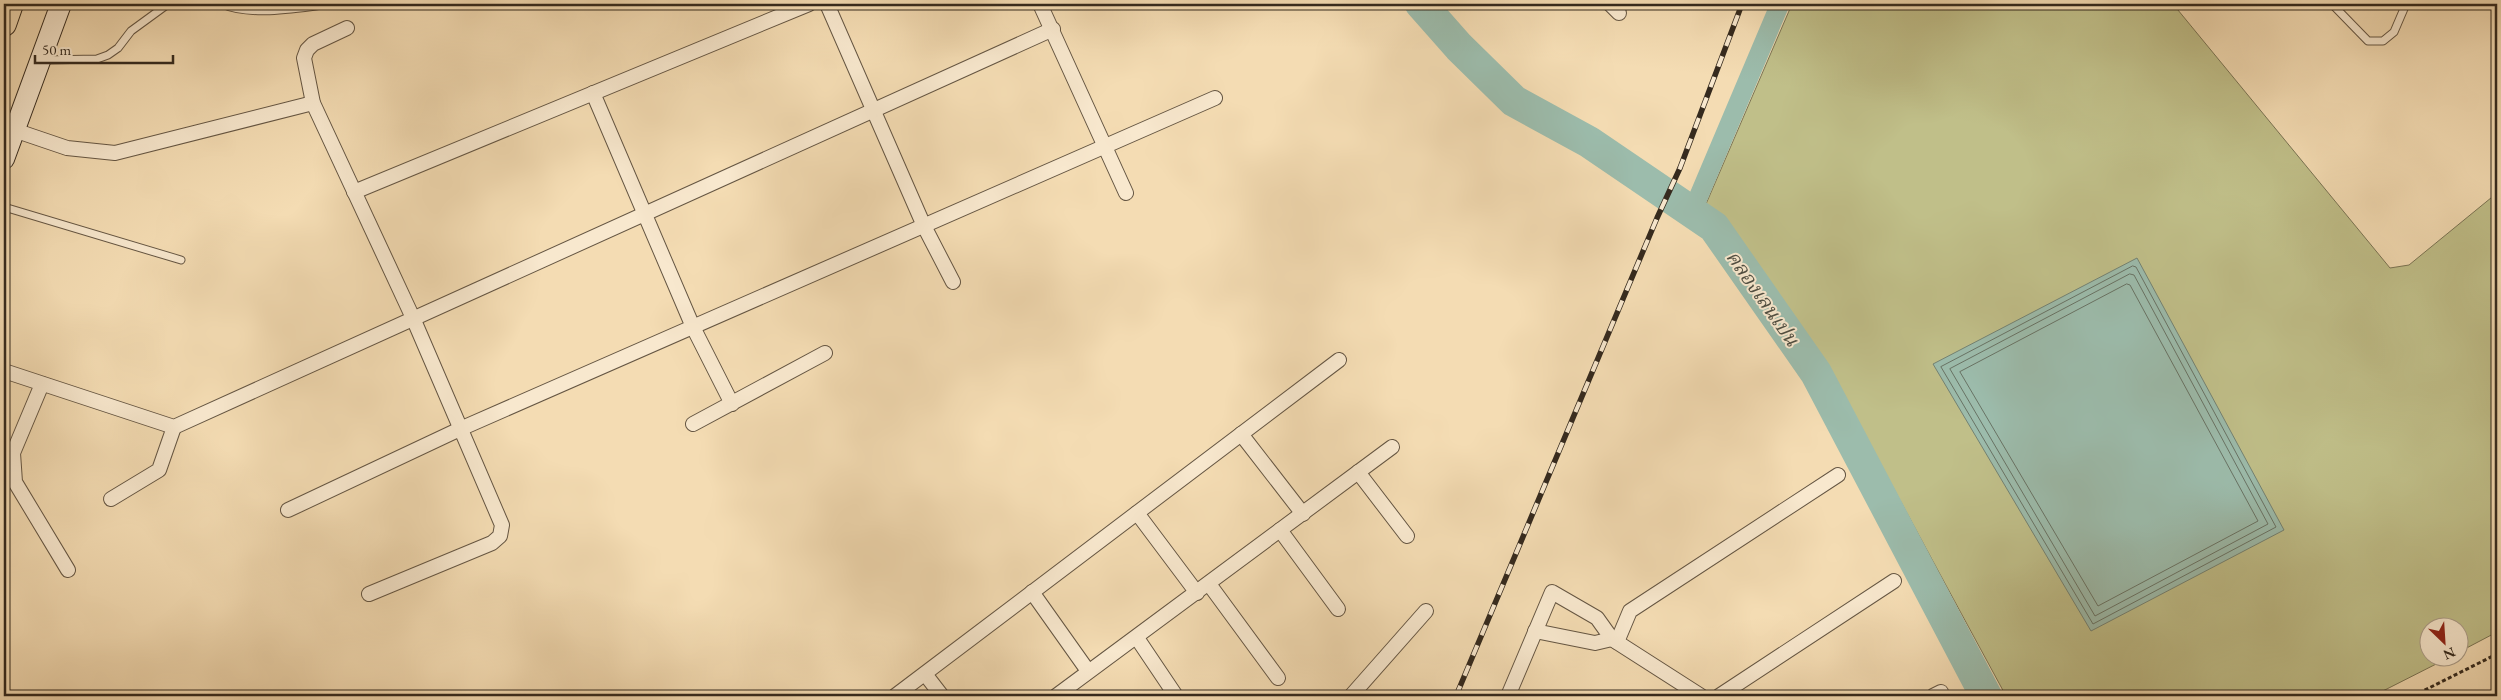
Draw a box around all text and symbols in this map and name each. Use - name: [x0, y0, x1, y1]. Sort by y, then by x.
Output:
- scale bar: [35, 32, 172, 64]
- text: 50 m: [42, 40, 71, 59]
- water label: คลองเลนเปน: [1721, 245, 1806, 352]
- north arrow: [2418, 618, 2468, 668]
- text: N: [2440, 643, 2458, 665]

